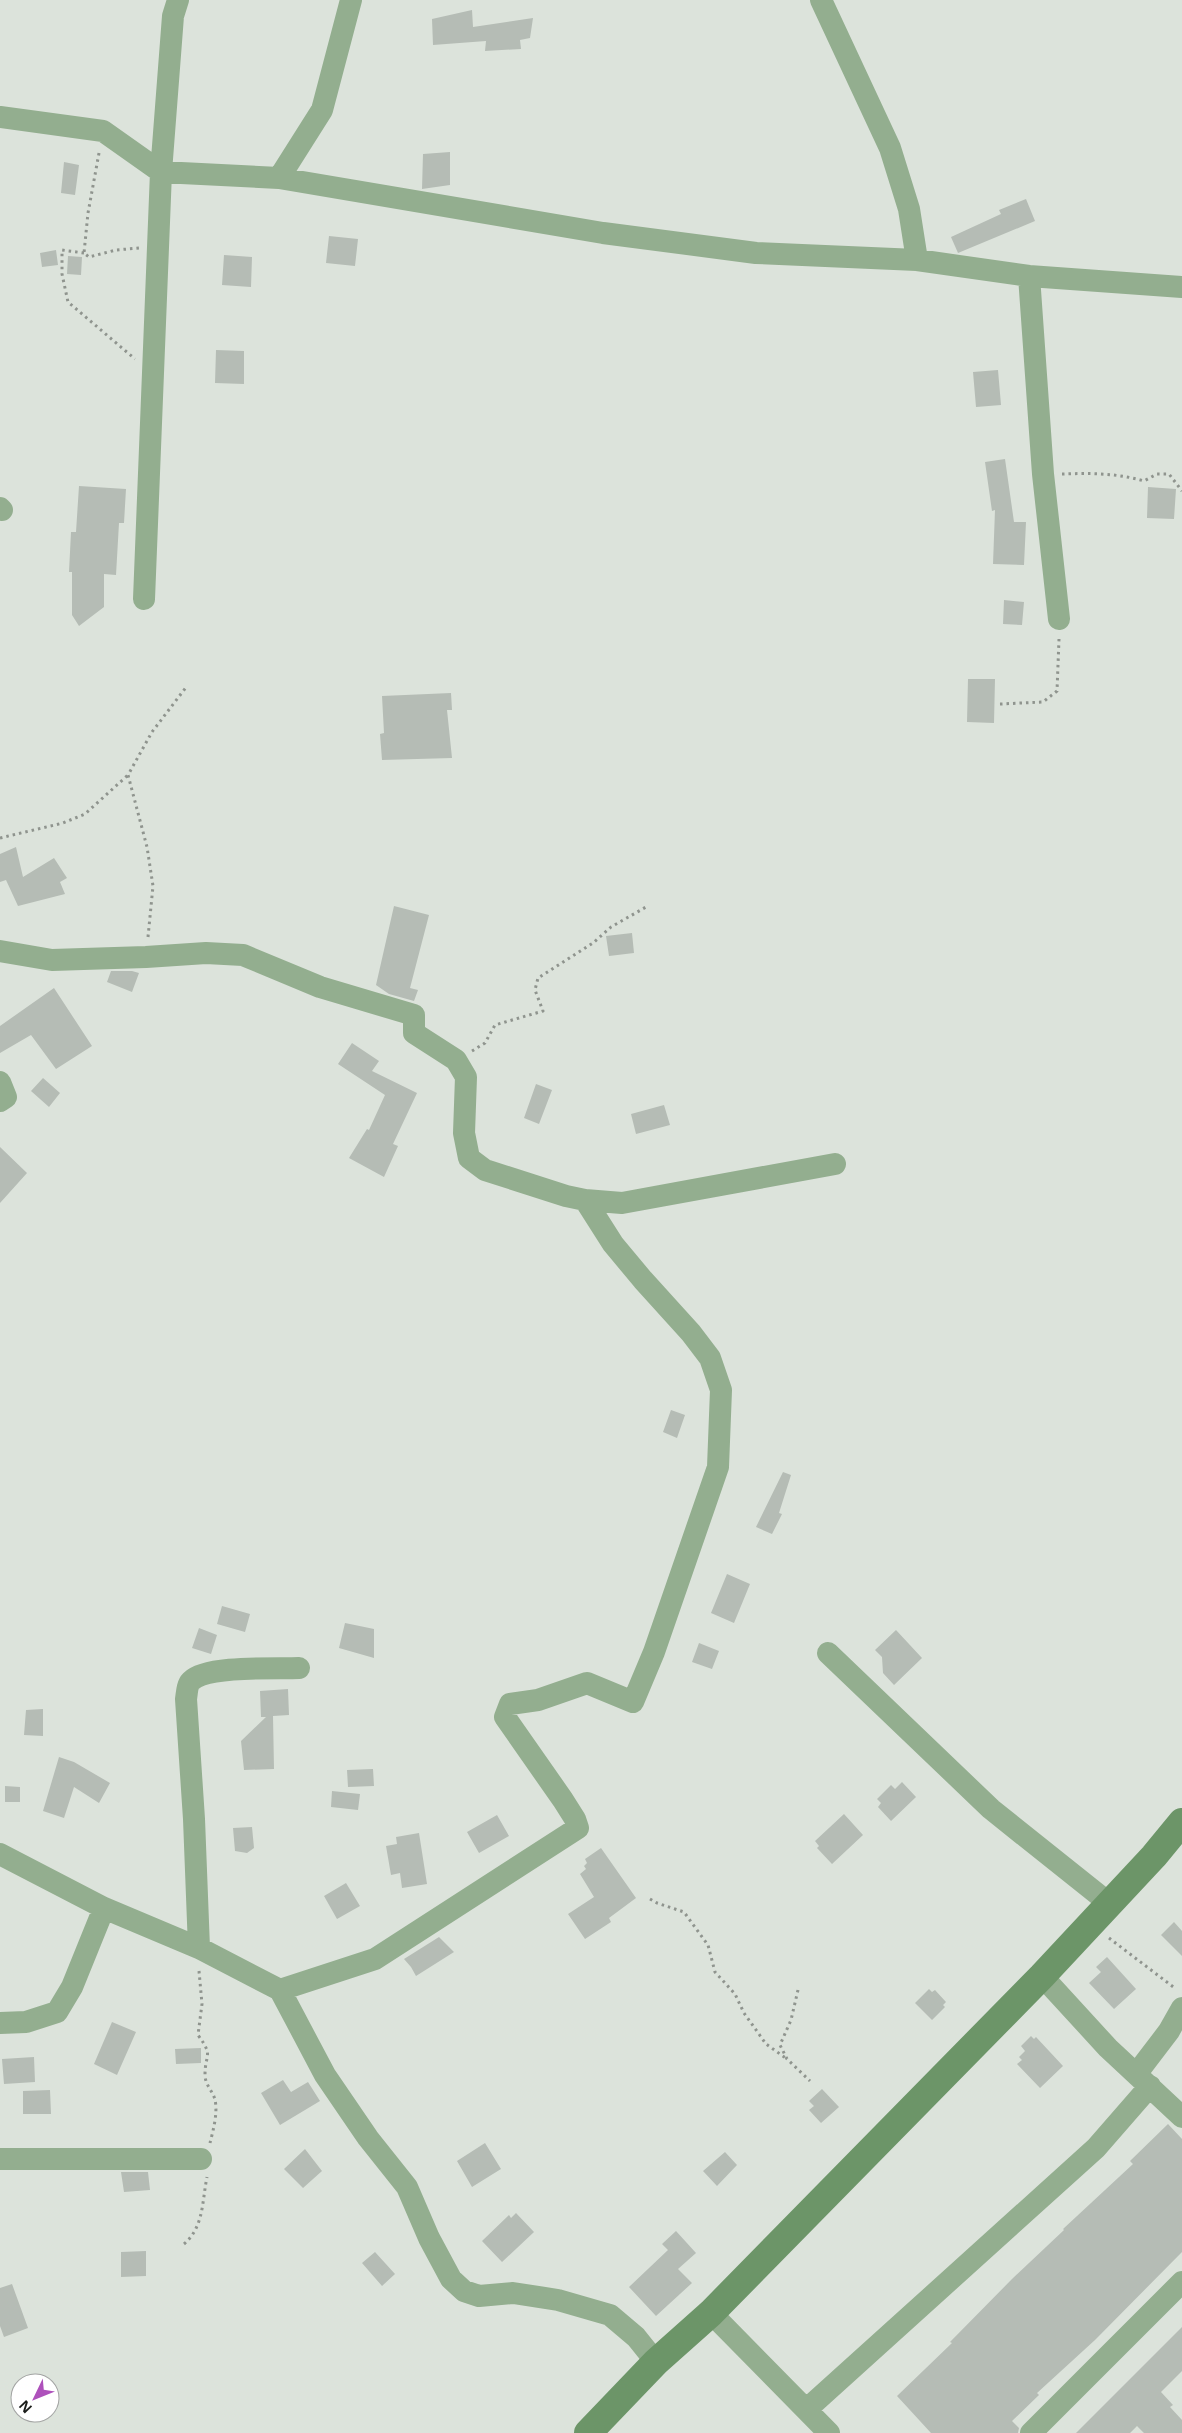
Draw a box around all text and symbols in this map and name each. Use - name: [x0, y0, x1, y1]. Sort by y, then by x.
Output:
- north arrow: [10, 2373, 60, 2423]
- text: N: [14, 2397, 36, 2418]

